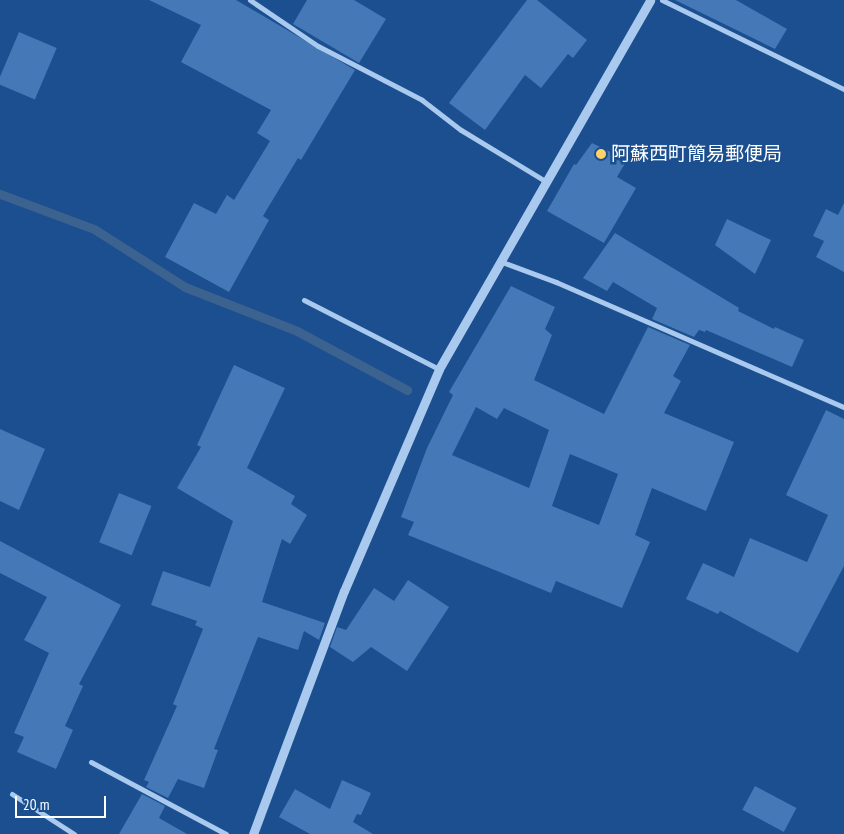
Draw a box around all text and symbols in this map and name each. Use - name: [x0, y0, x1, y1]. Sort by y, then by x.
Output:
- place label: 阿蘇西町簡易郵便局: [611, 143, 782, 165]
- marker: 阿蘇西町簡易郵便局: [595, 148, 607, 160]
- scale bar: [18, 786, 109, 818]
- text: 20 m: [23, 795, 49, 814]

